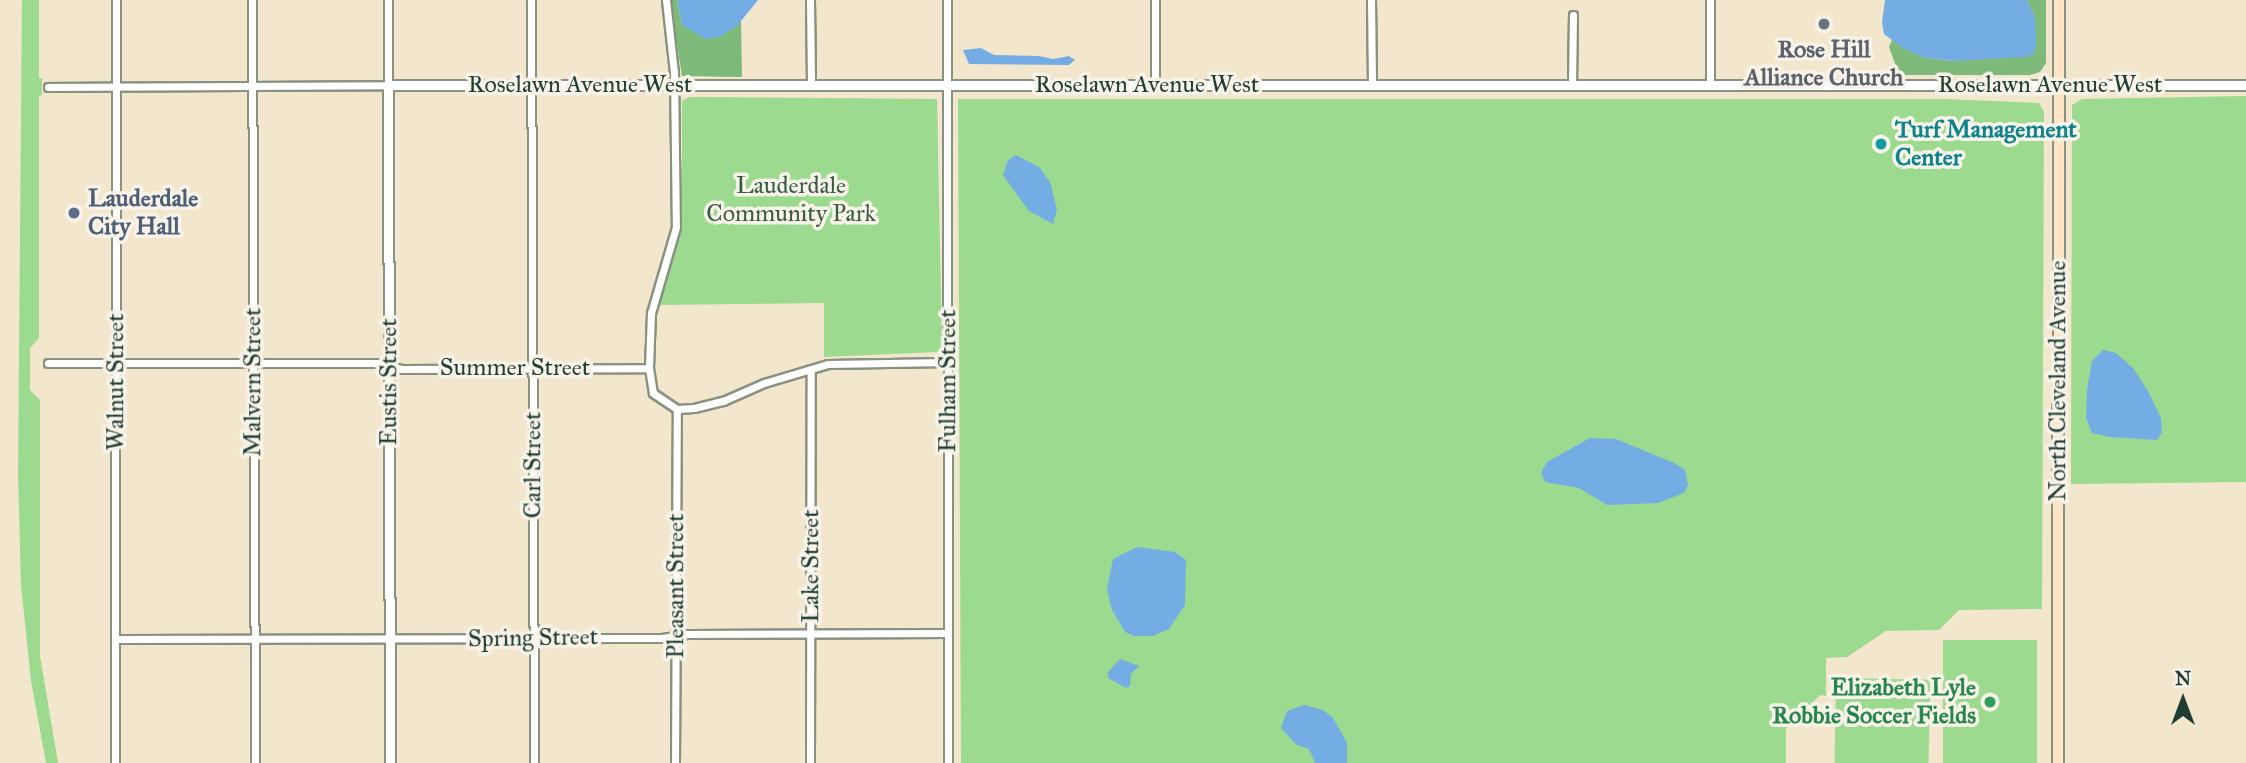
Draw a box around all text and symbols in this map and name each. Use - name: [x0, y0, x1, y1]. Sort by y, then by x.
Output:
- marker: Rose Hill Alliance Church: [1816, 16, 1832, 32]
- place label: Rose Hill Alliance Church: [1745, 36, 1903, 92]
- street label: Roselawn Avenue West: [468, 71, 692, 99]
- street label: Roselawn Avenue West: [1035, 71, 1259, 99]
- street label: Roselawn Avenue West: [1938, 71, 2162, 99]
- place label: Turf Management Center: [1895, 116, 2077, 172]
- marker: Turf Management Center: [1873, 136, 1889, 152]
- park label: Lauderdale Community Park: [706, 172, 876, 228]
- place label: Lauderdale City Hall: [88, 185, 198, 241]
- marker: Lauderdale City Hall: [66, 205, 82, 221]
- street label: North Cleveland Avenue: [2044, 261, 2072, 501]
- street label: Malvern Street: [239, 307, 267, 457]
- street label: Fulham Street: [934, 309, 962, 453]
- street label: Walnut Street: [102, 313, 130, 451]
- street label: Eustis Street: [375, 318, 403, 446]
- street label: Summer Street: [440, 354, 590, 382]
- street label: Carl Street: [519, 412, 547, 518]
- street label: Lake Street: [797, 509, 825, 623]
- street label: Pleasant Street: [662, 513, 690, 659]
- street label: Spring Street: [468, 622, 598, 654]
- north arrow: [2148, 665, 2218, 735]
- text: N: [2175, 667, 2191, 690]
- place label: Elizabeth Lyle Robbie Soccer Fields: [1772, 674, 1976, 730]
- marker: Elizabeth Lyle Robbie Soccer Fields: [1982, 694, 1998, 710]

